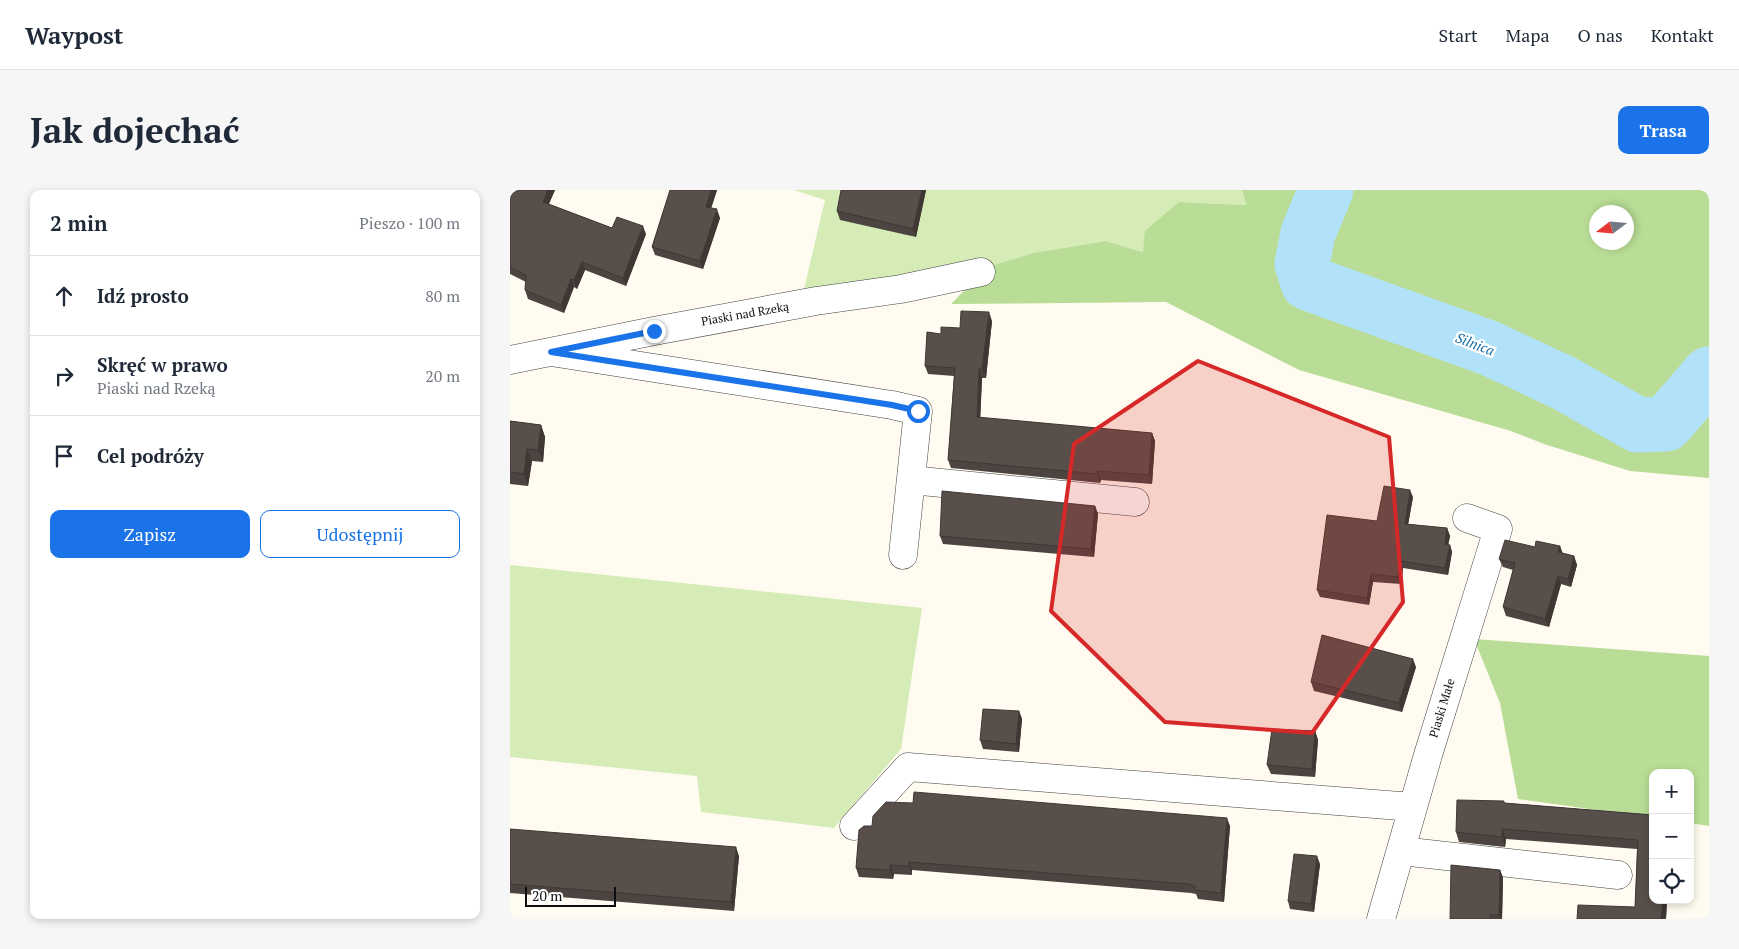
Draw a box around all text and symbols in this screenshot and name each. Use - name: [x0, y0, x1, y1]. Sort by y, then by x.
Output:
- text: Waypost: [25, 19, 123, 51]
- text: Start: [1439, 23, 1478, 47]
- text: Mapa: [1506, 23, 1550, 47]
- text: O nas: [1578, 23, 1623, 47]
- text: Kontakt: [1651, 23, 1714, 47]
- button: Trasa: [1618, 106, 1709, 154]
- text: Jak dojechać: [30, 107, 240, 153]
- north arrow: [1589, 205, 1634, 250]
- text: 2 min: [50, 209, 107, 237]
- text: Pieszo · 100 m: [359, 212, 460, 234]
- icon: ahead: [50, 282, 78, 310]
- text: Idź prosto: [97, 283, 189, 308]
- text: 80 m: [425, 285, 460, 307]
- street label: Piaski nad Rzeką: [700, 298, 790, 329]
- route end: [643, 320, 666, 343]
- water label: Silnica: [1453, 327, 1497, 360]
- text: Skręć w prawo: [97, 352, 228, 377]
- icon: right: [50, 362, 78, 390]
- text: 20 m: [425, 365, 460, 387]
- text: Piaski nad Rzeką: [97, 377, 215, 399]
- route start: [907, 400, 930, 423]
- icon: arrive: [50, 442, 78, 470]
- text: Cel podróży: [97, 443, 204, 468]
- button: Zapisz: [50, 510, 250, 558]
- button: Udostępnij: [260, 510, 460, 558]
- street label: Piaski Małe: [1425, 676, 1458, 739]
- map controls: [1649, 769, 1694, 904]
- button: +: [1649, 769, 1694, 814]
- button: −: [1649, 814, 1694, 859]
- button: locate: [1649, 859, 1694, 904]
- scale bar: [525, 884, 616, 907]
- text: 20 m: [532, 886, 562, 905]

